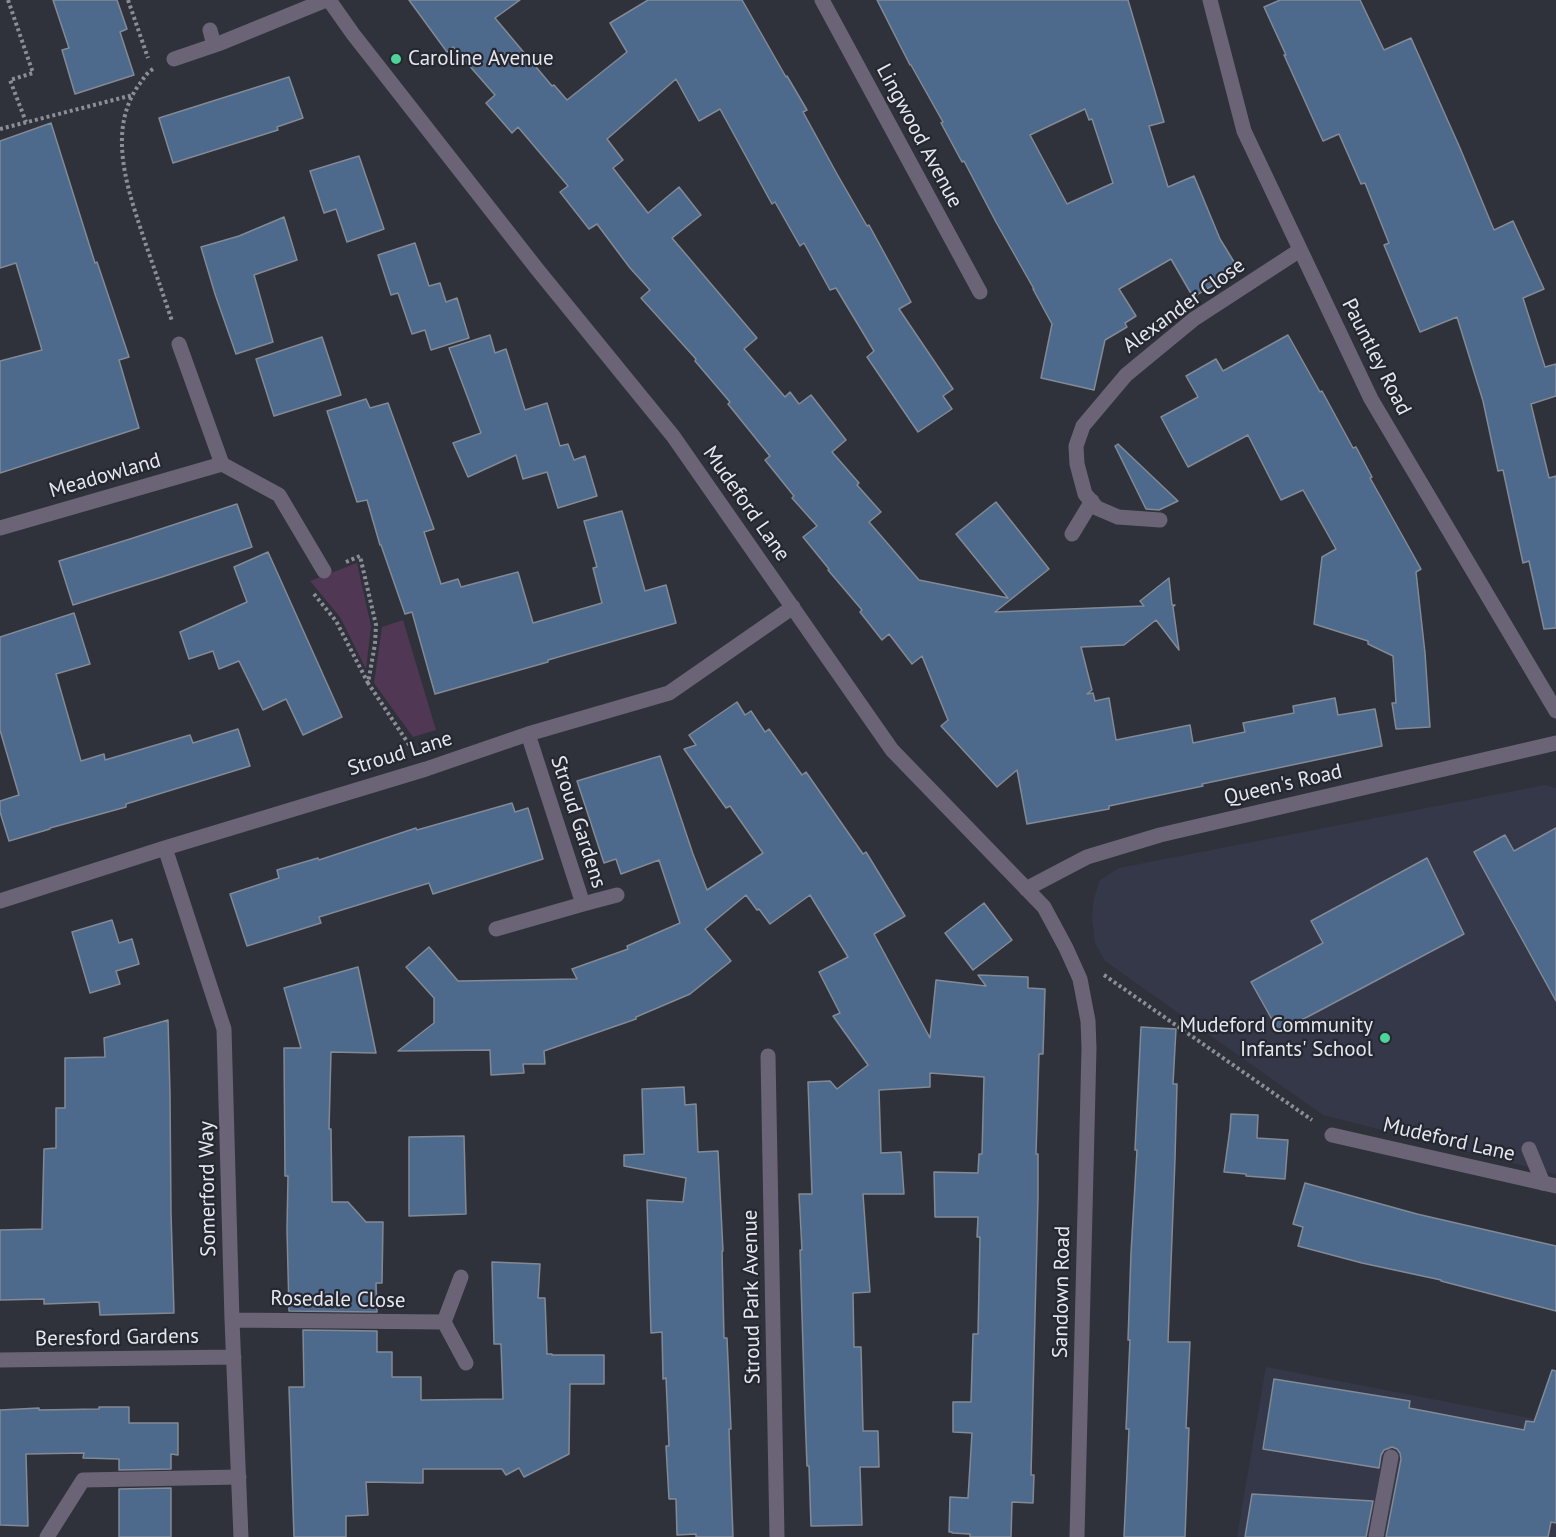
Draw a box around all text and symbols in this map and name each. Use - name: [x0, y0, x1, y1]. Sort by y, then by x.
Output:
- place label: Caroline Avenue: [408, 46, 554, 72]
- marker: Caroline Avenue: [389, 52, 403, 66]
- street label: Lingwood Avenue: [870, 60, 968, 212]
- street label: Alexander Close: [1118, 253, 1250, 359]
- street label: Pauntley Road: [1336, 294, 1416, 420]
- street label: Mudeford Lane: [697, 442, 795, 566]
- street label: Meadowland: [46, 448, 164, 504]
- street label: Stroud Lane: [345, 726, 455, 782]
- street label: Stroud Gardens: [545, 753, 611, 891]
- street label: Queen's Road: [1221, 759, 1345, 811]
- place label: Mudeford Community Infants' School: [1179, 1013, 1373, 1063]
- marker: Mudeford Community Infants' School: [1378, 1031, 1392, 1045]
- street label: Mudeford Lane: [1381, 1113, 1517, 1167]
- street label: Somerford Way: [194, 1121, 222, 1257]
- street label: Stroud Park Avenue: [738, 1209, 766, 1385]
- street label: Sandown Road: [1048, 1226, 1076, 1358]
- street label: Rosedale Close: [270, 1286, 406, 1314]
- street label: Beresford Gardens: [35, 1324, 199, 1352]

